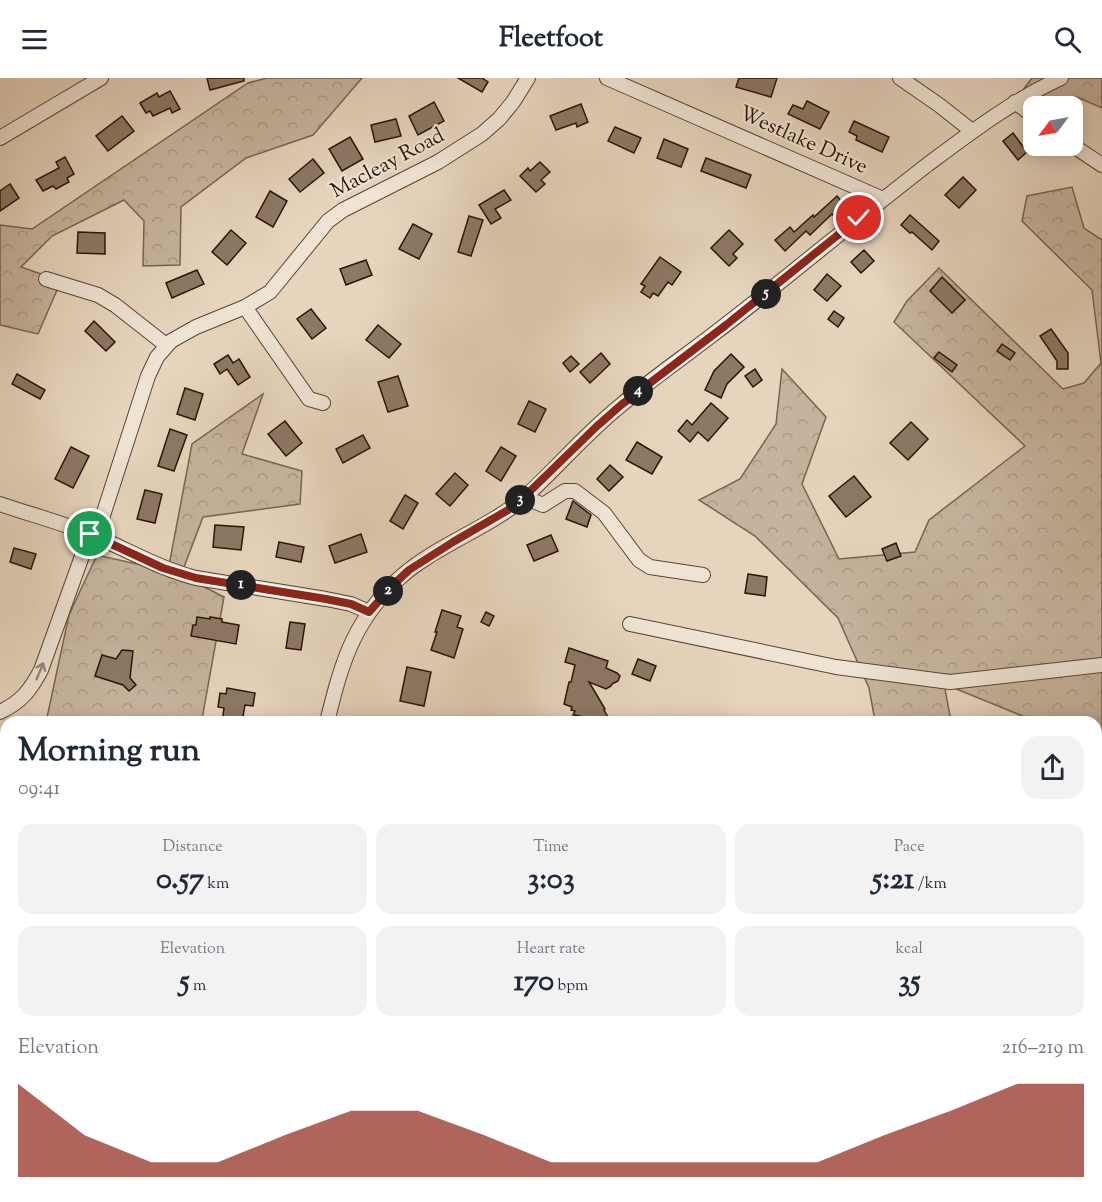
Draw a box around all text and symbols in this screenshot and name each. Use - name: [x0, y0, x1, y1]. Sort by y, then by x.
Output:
- text: Fleetfoot: [499, 20, 603, 59]
- icon: menu: [18, 23, 51, 56]
- icon: search: [1051, 23, 1084, 56]
- north arrow: [1023, 96, 1083, 156]
- map controls: [1023, 96, 1083, 156]
- street label: Westlake Drive: [734, 99, 872, 183]
- street label: Macleay Road: [326, 121, 450, 207]
- pin: [833, 192, 884, 243]
- icon: check: [842, 201, 875, 234]
- pin: 5: [751, 279, 781, 309]
- text: 5: [763, 282, 769, 305]
- pin: 4: [623, 376, 653, 406]
- text: 4: [634, 379, 642, 402]
- pin: 3: [505, 485, 535, 515]
- text: 3: [517, 488, 523, 511]
- pin: [64, 508, 115, 559]
- icon: arrive: [73, 517, 106, 550]
- pin: 1: [226, 570, 256, 600]
- text: 1: [238, 573, 244, 596]
- pin: 2: [373, 576, 403, 606]
- text: 2: [384, 579, 392, 602]
- one-way arrow: [34, 663, 46, 681]
- text: Morning run: [18, 728, 200, 776]
- button: share: [1021, 736, 1084, 799]
- text: 09:41: [18, 775, 60, 804]
- text: Distance: [162, 836, 223, 859]
- text: Time: [533, 836, 569, 859]
- text: Pace: [894, 836, 925, 859]
- text: 0.57: [156, 859, 204, 902]
- text: 3:03: [527, 859, 575, 902]
- text: 5:21: [872, 859, 914, 902]
- text: km: [204, 873, 229, 896]
- text: /km: [914, 873, 947, 896]
- text: Elevation: [160, 938, 225, 961]
- text: Heart rate: [517, 938, 585, 961]
- text: kcal: [896, 938, 923, 961]
- text: 5: [179, 961, 189, 1004]
- text: 170: [514, 961, 554, 1004]
- text: 35: [898, 961, 921, 1004]
- text: m: [189, 975, 206, 998]
- text: bpm: [554, 975, 588, 998]
- text: Elevation: [18, 1034, 99, 1063]
- text: 216–219 m: [1002, 1034, 1084, 1063]

